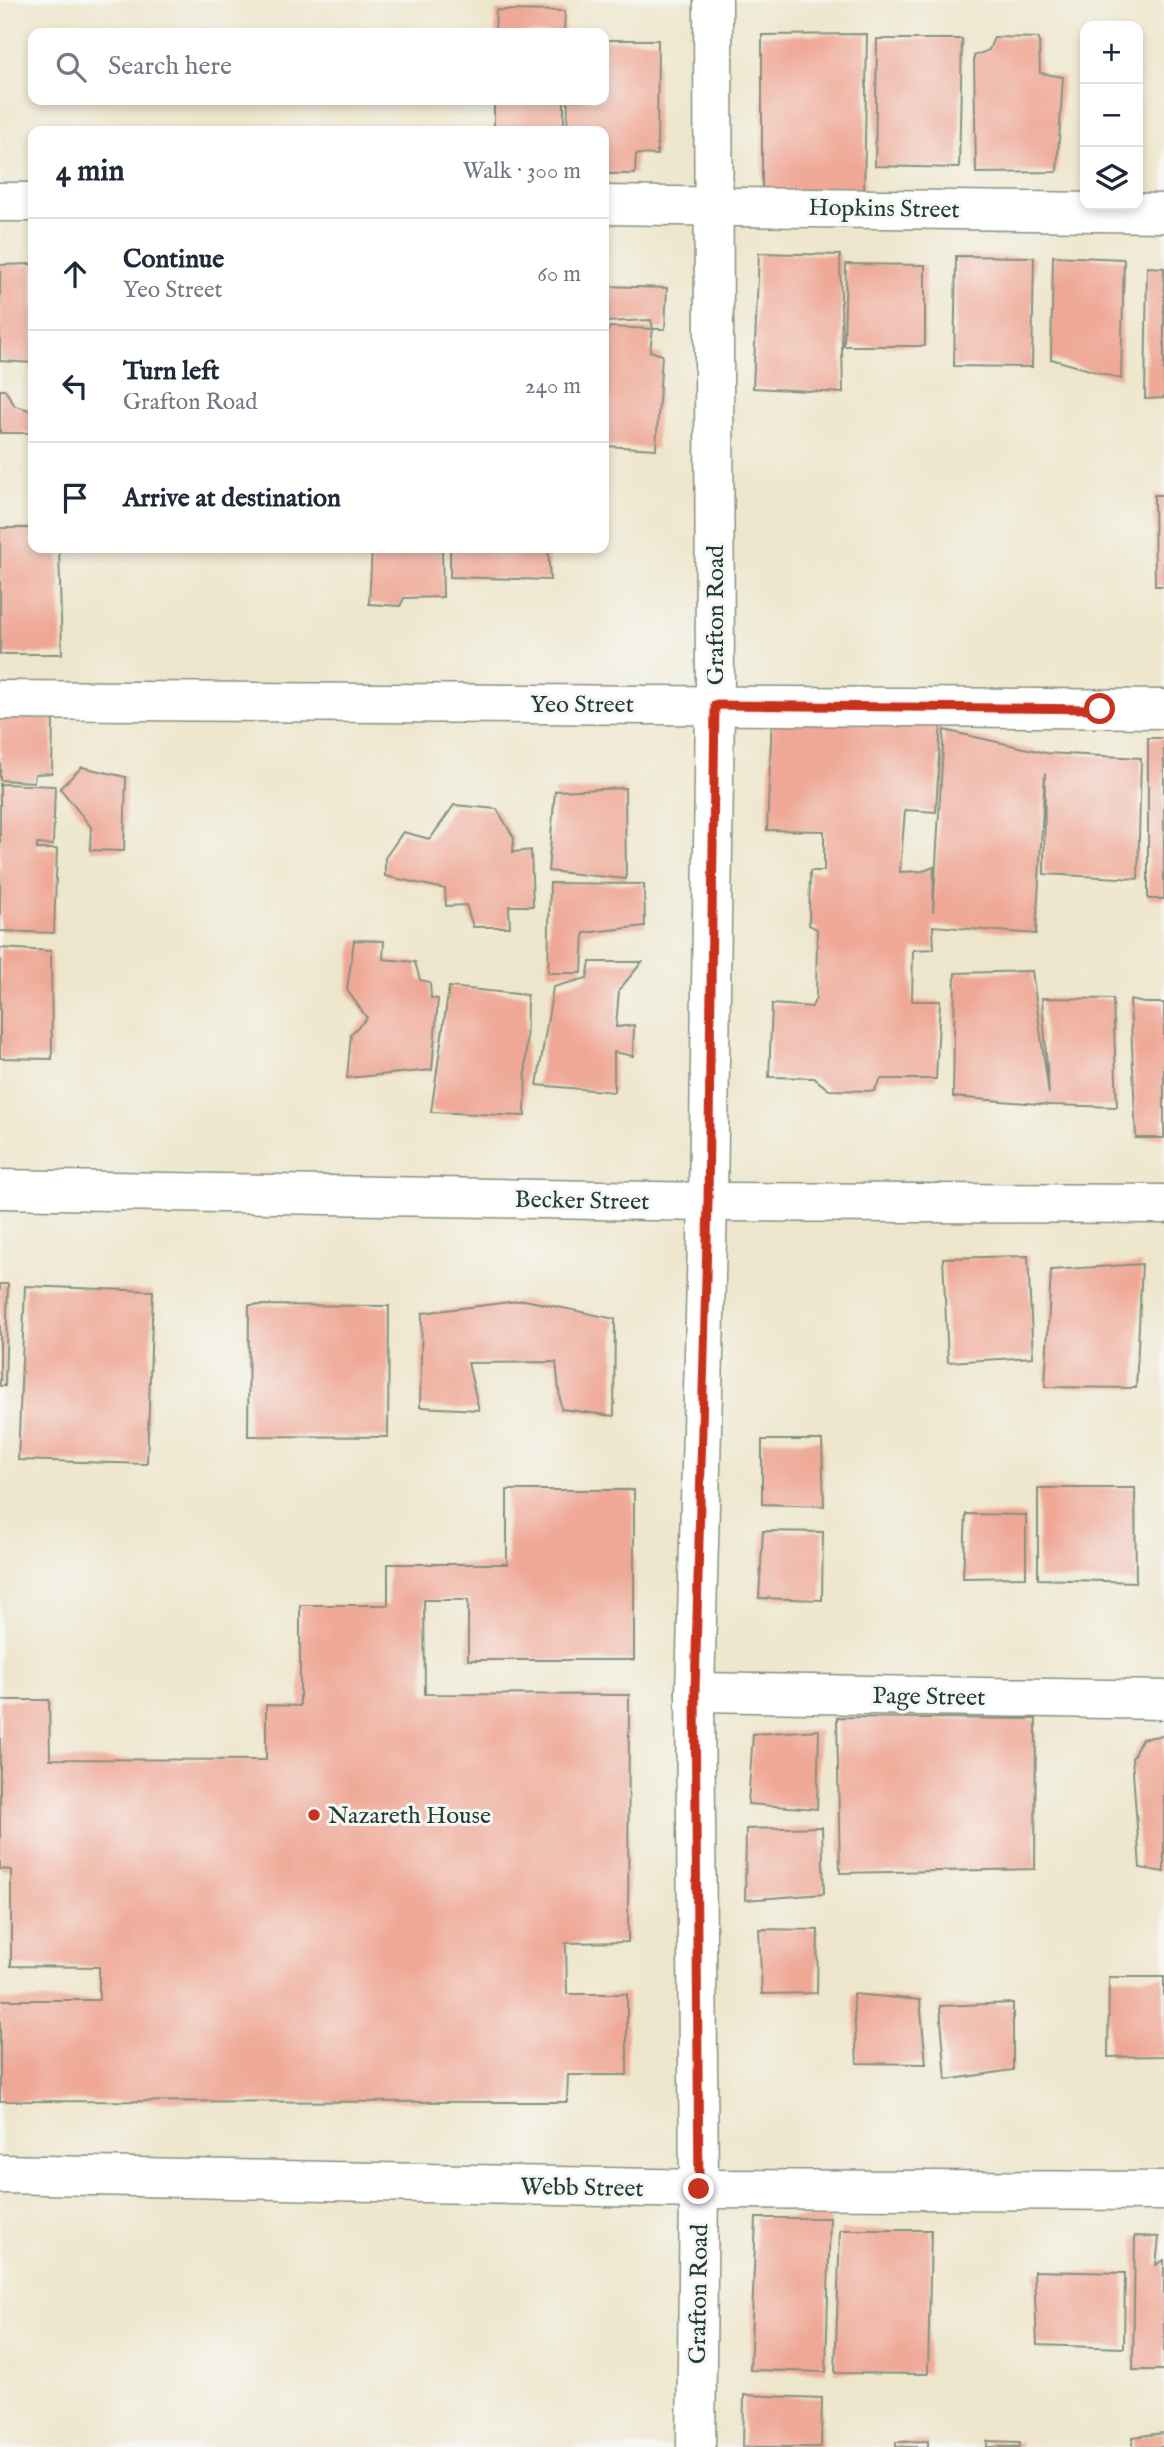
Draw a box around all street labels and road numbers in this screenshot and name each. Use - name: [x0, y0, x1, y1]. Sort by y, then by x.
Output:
- street label: Hopkins Street: [808, 193, 960, 226]
- street label: Grafton Road: [701, 545, 732, 685]
- street label: Yeo Street: [530, 690, 634, 721]
- street label: Becker Street: [514, 1185, 650, 1218]
- street label: Page Street: [872, 1681, 986, 1714]
- street label: Webb Street: [520, 2172, 644, 2205]
- street label: Grafton Road: [683, 2223, 716, 2364]

